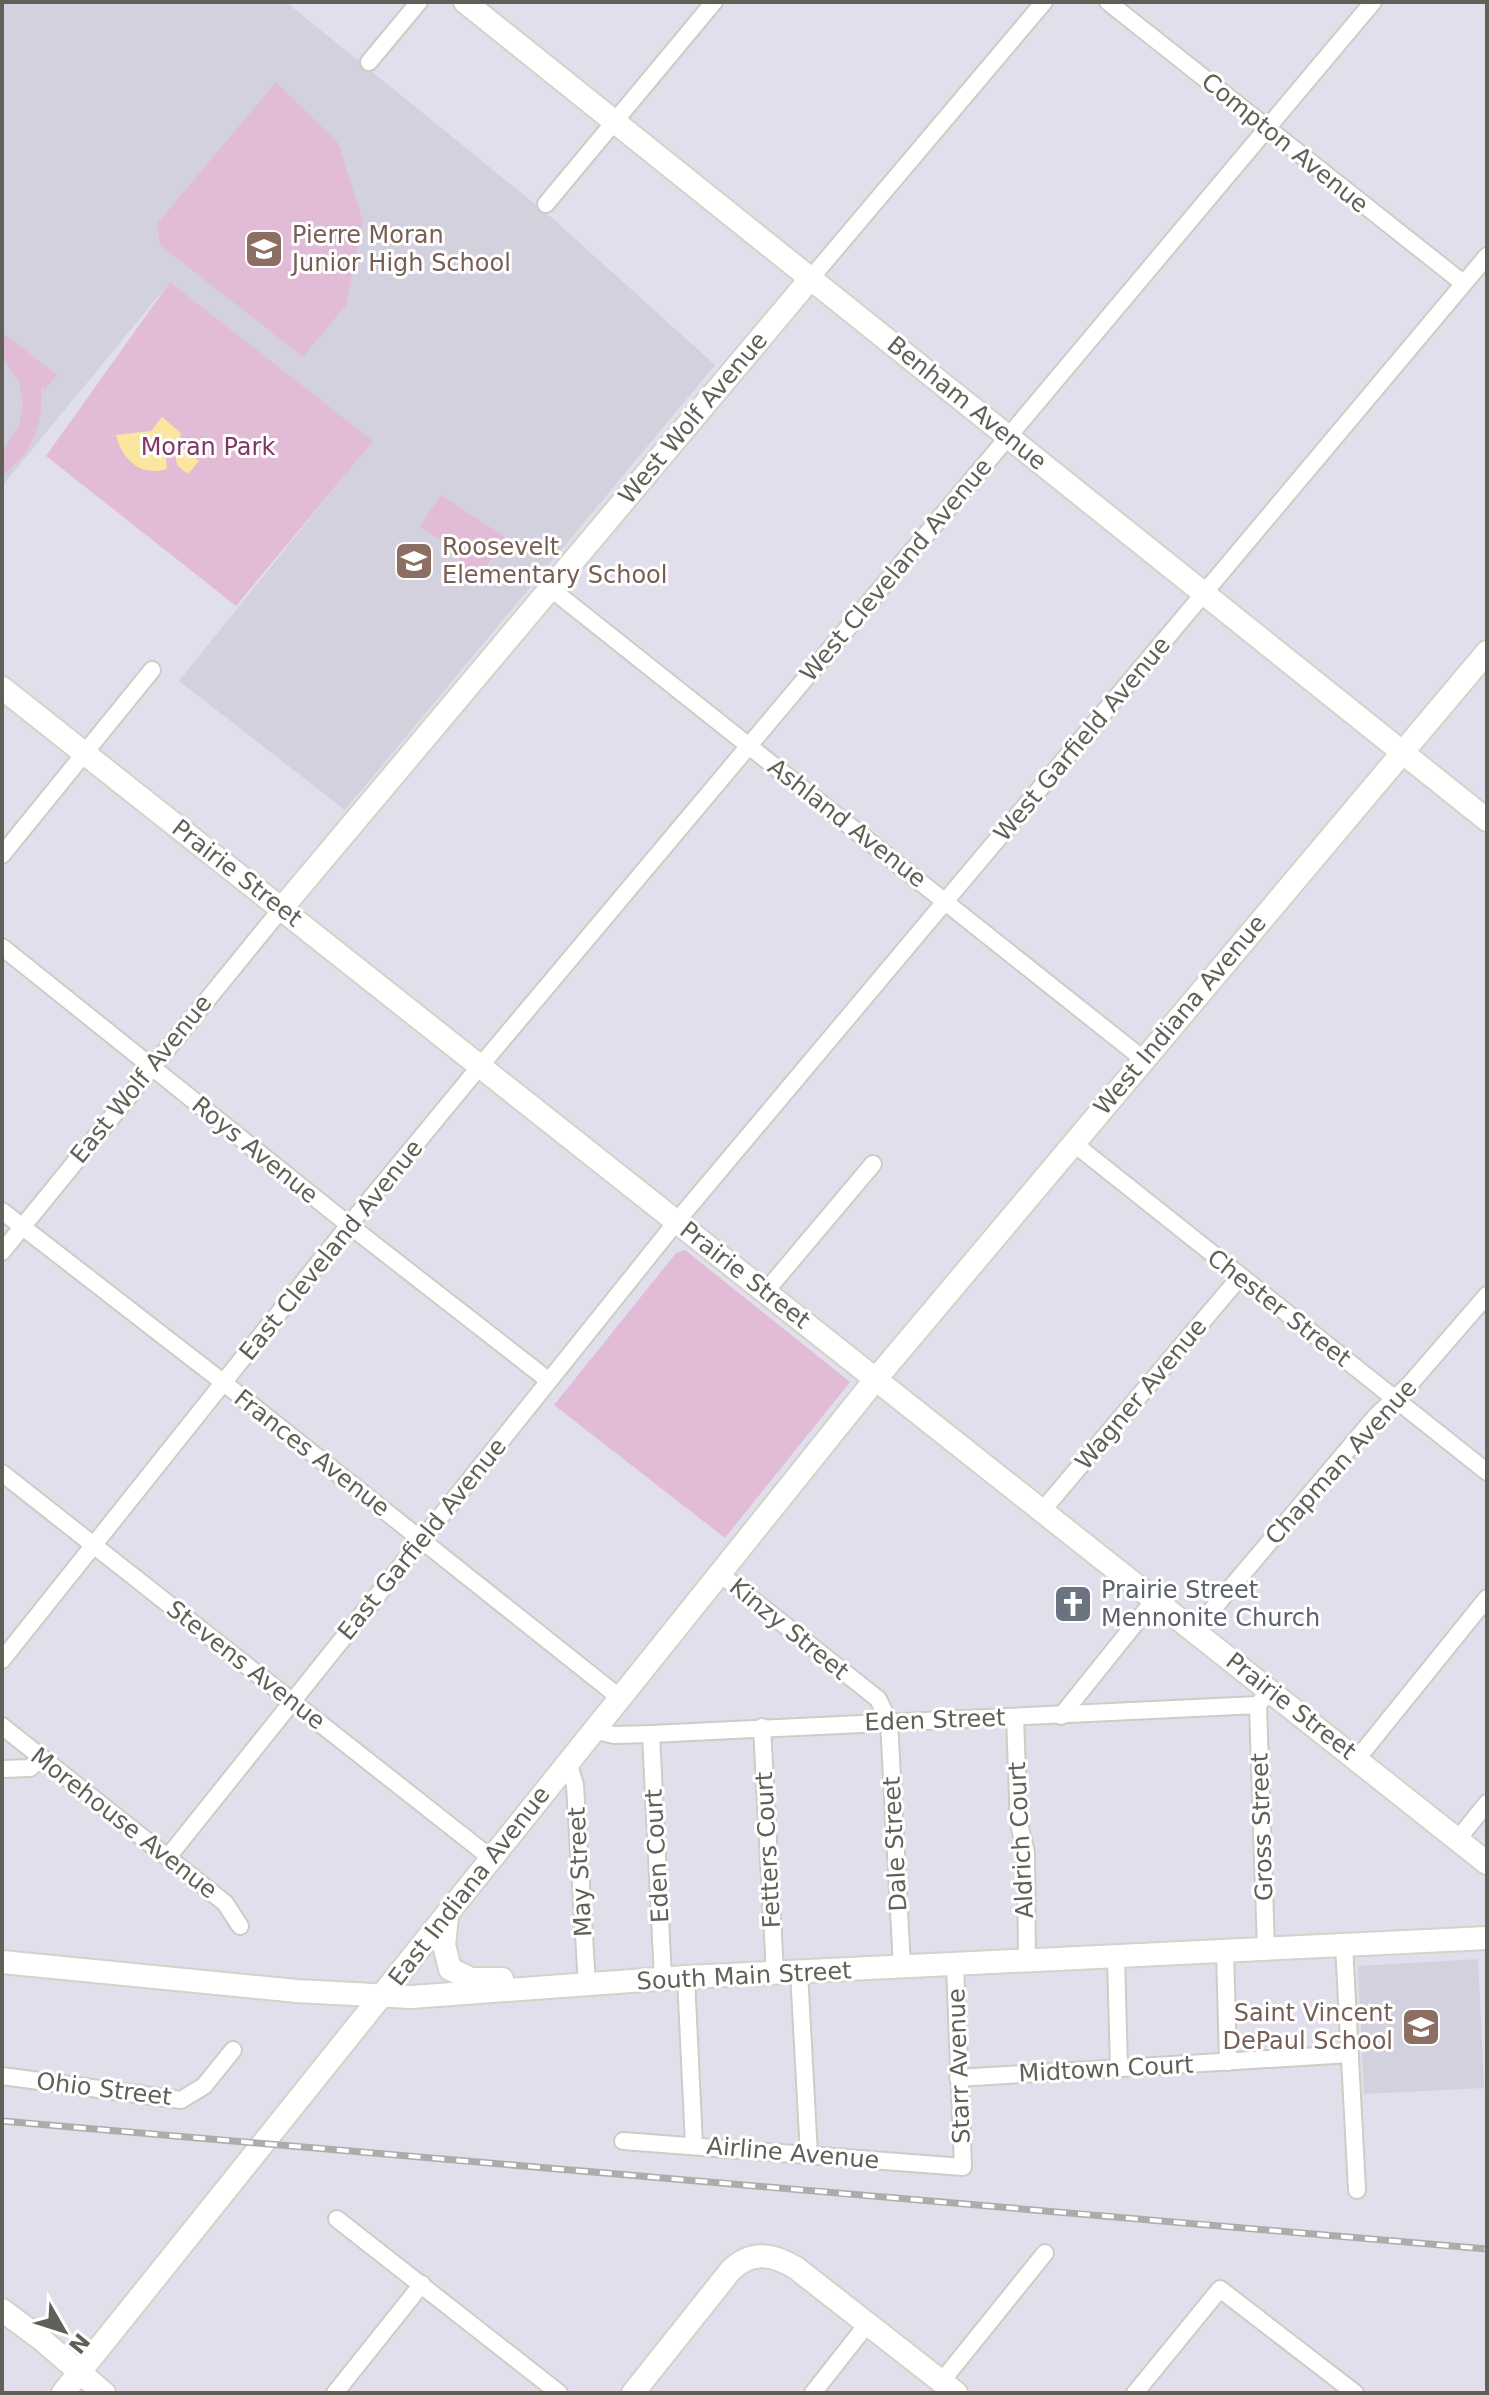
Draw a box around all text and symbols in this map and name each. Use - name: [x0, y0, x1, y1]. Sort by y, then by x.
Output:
- street label: Compton Avenue: [1196, 67, 1374, 219]
- place label: Pierre Moran Junior High School: [290, 221, 511, 277]
- school or university icon: Pierre Moran Junior High School: [243, 228, 285, 270]
- street label: West Wolf Avenue: [613, 326, 773, 510]
- street label: Benham Avenue: [882, 330, 1052, 476]
- park label: Moran Park: [141, 433, 275, 461]
- street label: West Cleveland Avenue: [795, 453, 997, 687]
- place label: Roosevelt Elementary School: [442, 533, 667, 589]
- school or university icon: Roosevelt Elementary School: [393, 540, 435, 582]
- street label: West Garfield Avenue: [988, 631, 1176, 847]
- street label: Ashland Avenue: [762, 753, 932, 893]
- street label: Prairie Street: [166, 814, 308, 932]
- street label: West Indiana Avenue: [1088, 909, 1272, 1121]
- street label: East Wolf Avenue: [65, 989, 217, 1169]
- street label: Roys Avenue: [186, 1091, 324, 1209]
- street label: East Cleveland Avenue: [234, 1134, 428, 1366]
- street label: Prairie Street: [674, 1216, 816, 1334]
- street label: Chester Street: [1202, 1243, 1356, 1373]
- street label: Wagner Avenue: [1070, 1313, 1212, 1475]
- street label: Chapman Avenue: [1260, 1374, 1422, 1550]
- street label: Frances Avenue: [229, 1384, 395, 1522]
- street label: East Garfield Avenue: [332, 1433, 512, 1645]
- street label: Kinzy Street: [724, 1572, 854, 1686]
- place label: Prairie Street Mennonite Church: [1101, 1576, 1320, 1632]
- church icon: Prairie Street Mennonite Church: [1052, 1583, 1094, 1625]
- street label: Stevens Avenue: [161, 1595, 331, 1735]
- street label: Prairie Street: [1220, 1647, 1362, 1765]
- street label: Eden Street: [864, 1704, 1006, 1736]
- street label: Morehouse Avenue: [25, 1742, 223, 1904]
- street label: Gross Street: [1245, 1752, 1279, 1902]
- street label: Aldrich Court: [1003, 1761, 1039, 1919]
- street label: Fetters Court: [750, 1771, 786, 1929]
- street label: Dale Street: [877, 1776, 913, 1912]
- street label: East Indiana Avenue: [383, 1781, 555, 1991]
- street label: Eden Court: [640, 1788, 674, 1924]
- street label: May Street: [563, 1806, 597, 1938]
- street label: South Main Street: [636, 1956, 852, 1996]
- street label: Starr Avenue: [942, 1988, 976, 2144]
- place label: Saint Vincent DePaul School: [1222, 1999, 1393, 2055]
- school or university icon: Saint Vincent DePaul School: [1400, 2006, 1442, 2048]
- street label: Midtown Court: [1018, 2050, 1194, 2088]
- street label: Ohio Street: [35, 2067, 173, 2111]
- street label: Airline Avenue: [706, 2132, 880, 2174]
- north arrow: [24, 2291, 104, 2371]
- text: N: [64, 2328, 95, 2358]

